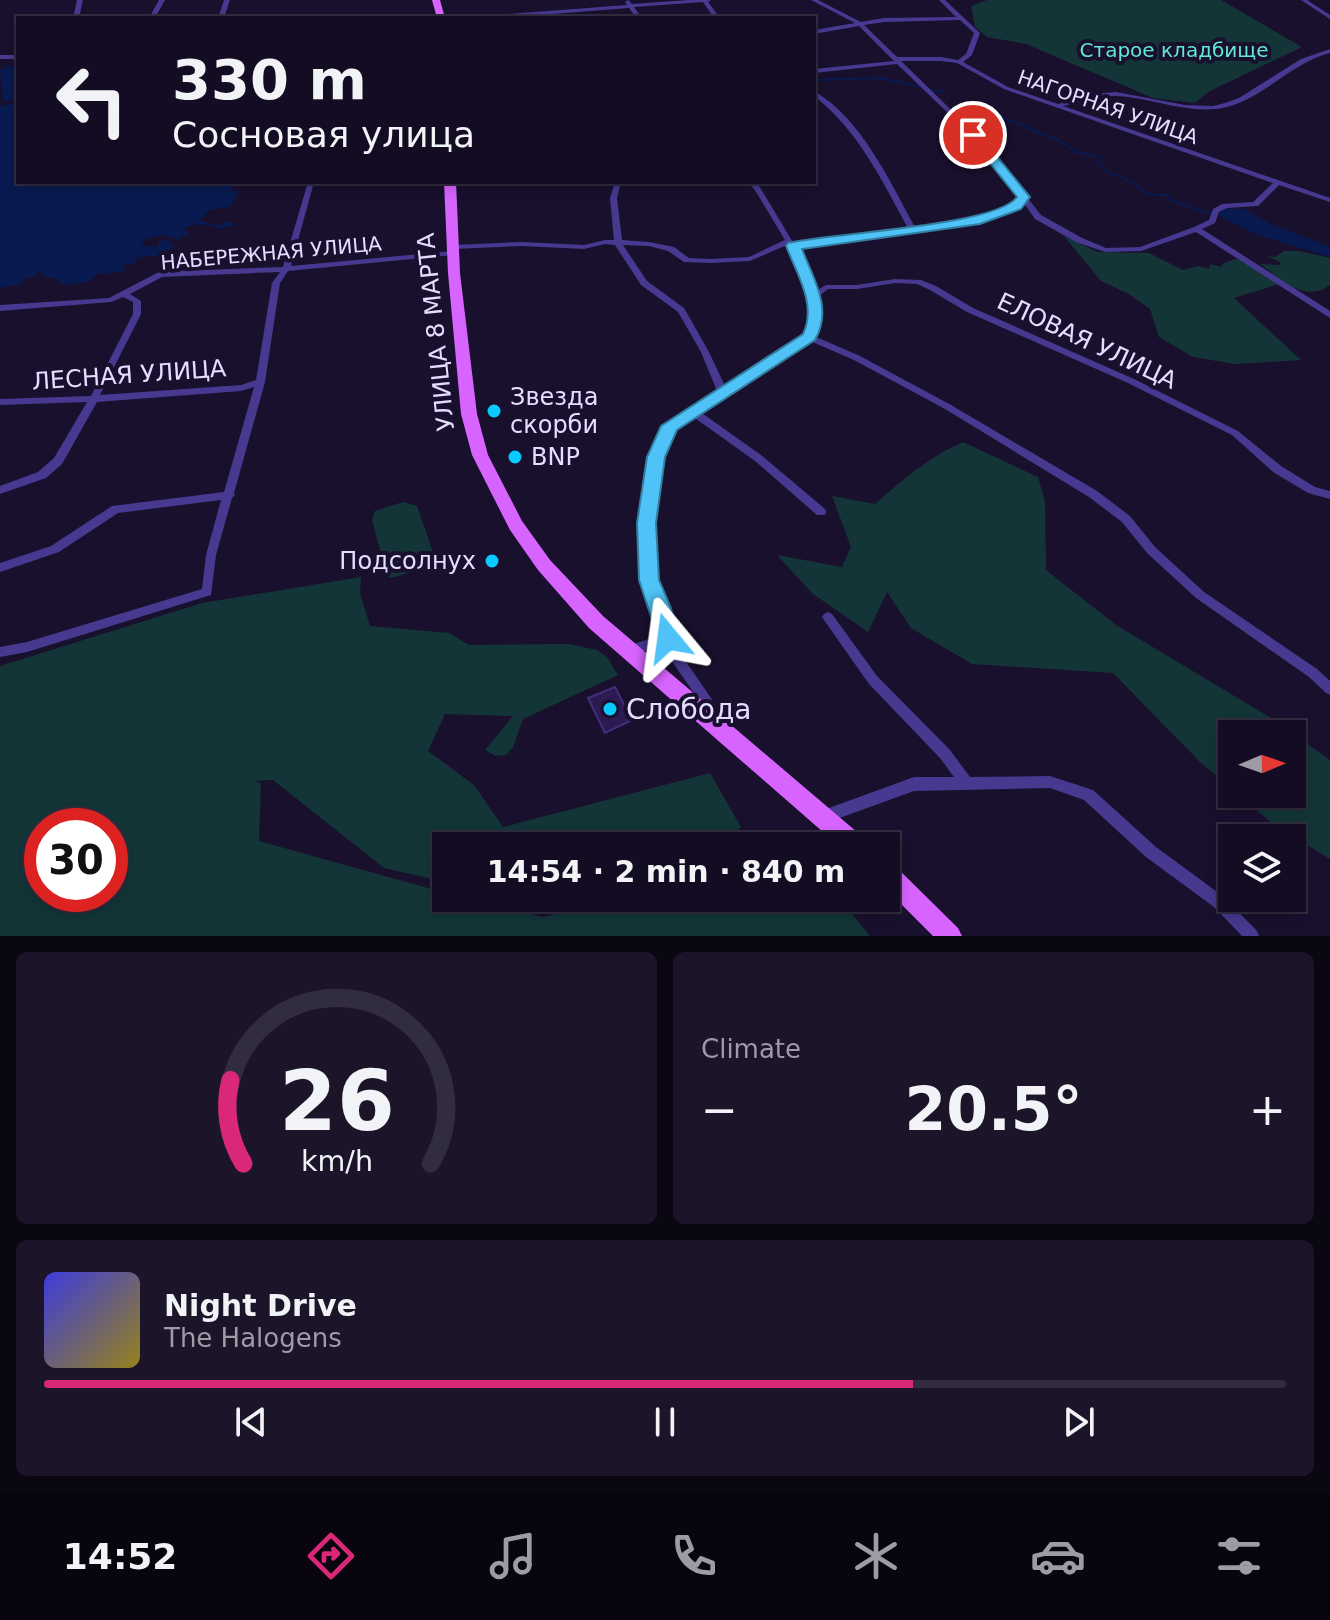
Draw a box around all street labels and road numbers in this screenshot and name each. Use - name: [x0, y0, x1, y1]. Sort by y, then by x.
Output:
- street label: НАГОРНАЯ УЛИЦА: [1015, 65, 1202, 149]
- street label: НАБЕРЕЖНАЯ УЛИЦА: [160, 231, 383, 275]
- street label: УЛИЦА 8 МАРТА: [412, 231, 460, 432]
- street label: ЕЛОВАЯ УЛИЦА: [993, 287, 1182, 395]
- street label: ЛЕСНАЯ УЛИЦА: [31, 354, 228, 396]

